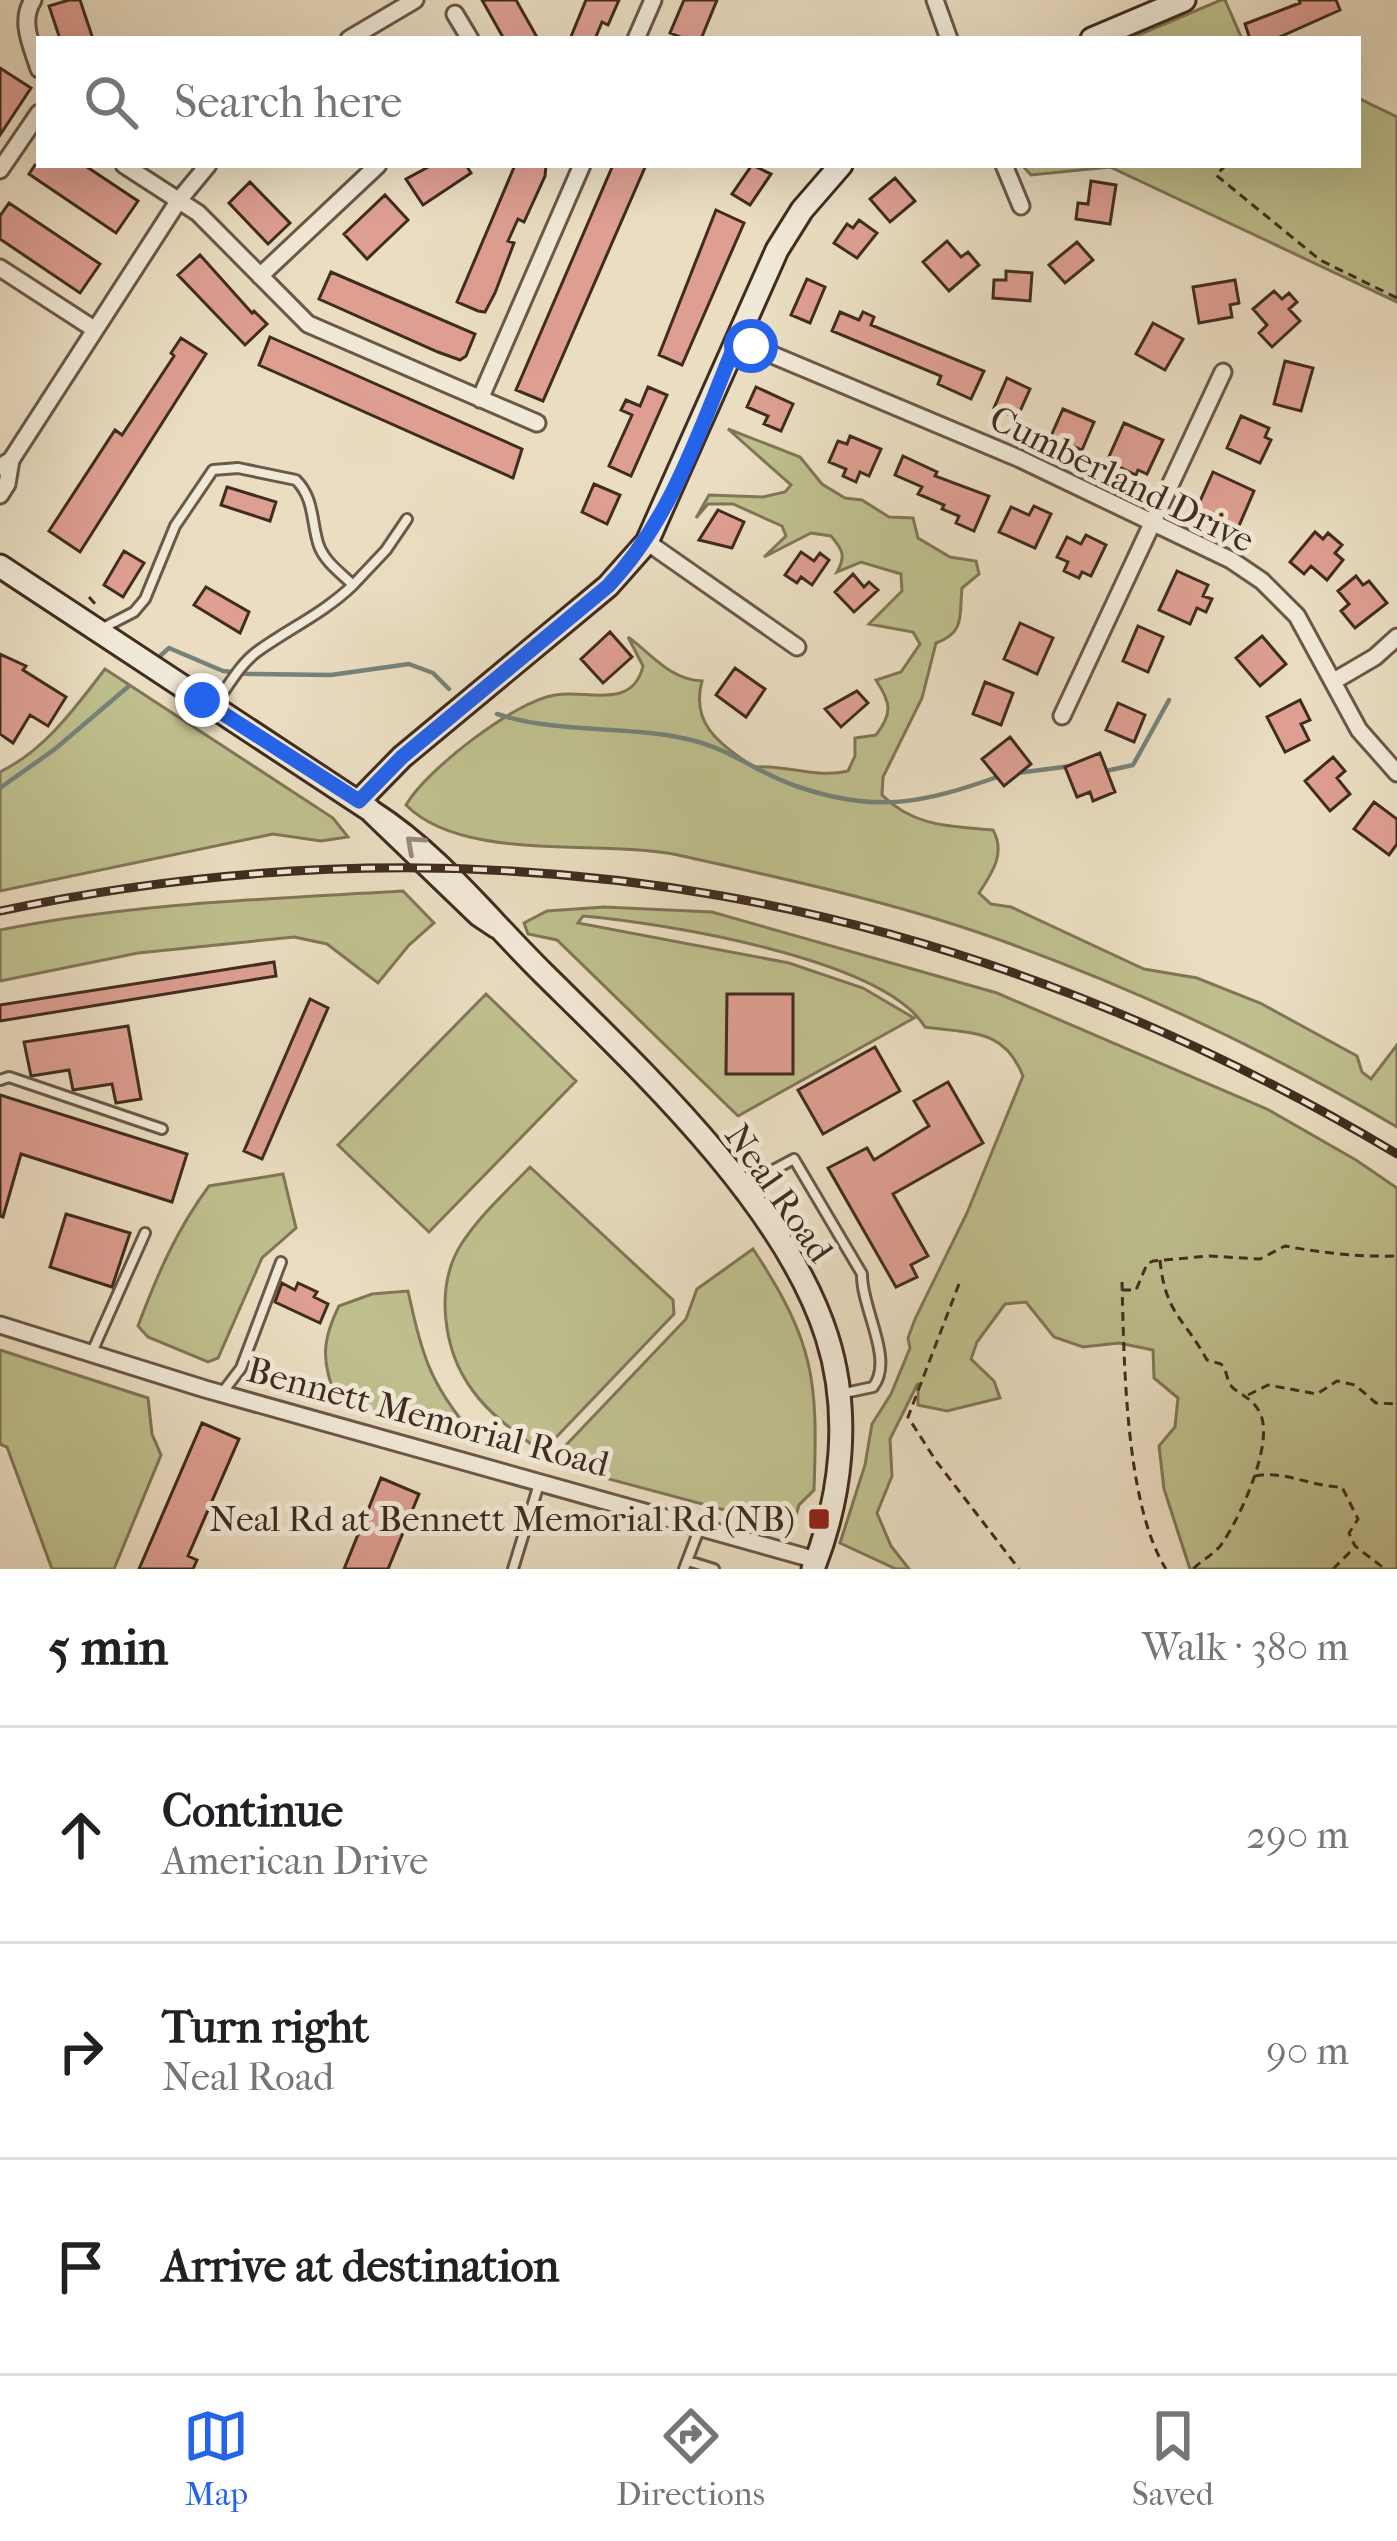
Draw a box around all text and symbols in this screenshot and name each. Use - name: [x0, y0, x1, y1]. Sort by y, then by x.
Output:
- search box: [36, 36, 1361, 168]
- icon: search: [78, 69, 144, 135]
- text: Search here: [174, 76, 402, 129]
- route start: [724, 319, 778, 373]
- street label: Cumberland Drive: [983, 397, 1261, 561]
- route end: [175, 673, 229, 727]
- one-way arrow: [406, 837, 428, 858]
- street label: Neal Road: [716, 1116, 842, 1270]
- street label: Bennett Memorial Road: [243, 1348, 614, 1486]
- place label: Neal Rd at Bennett Memorial Rd (NB): [209, 1498, 795, 1540]
- marker: Neal Rd at Bennett Memorial Rd (NB): [806, 1506, 832, 1532]
- text: 5 min: [48, 1617, 168, 1677]
- text: Walk · 380 m: [1142, 1624, 1349, 1670]
- text: Continue: [162, 1785, 343, 1838]
- icon: ahead: [48, 1802, 114, 1868]
- text: 290 m: [1246, 1812, 1349, 1858]
- text: American Drive: [162, 1838, 428, 1884]
- text: Turn right: [162, 2001, 369, 2054]
- icon: right: [48, 2018, 114, 2084]
- text: 90 m: [1266, 2028, 1349, 2074]
- text: Neal Road: [162, 2054, 334, 2100]
- icon: arrive: [48, 2234, 114, 2300]
- text: Arrive at destination: [162, 2240, 559, 2293]
- tab: Map: [183, 2403, 249, 2514]
- tab: Directions: [616, 2403, 765, 2514]
- tab: Saved: [1132, 2403, 1214, 2514]

